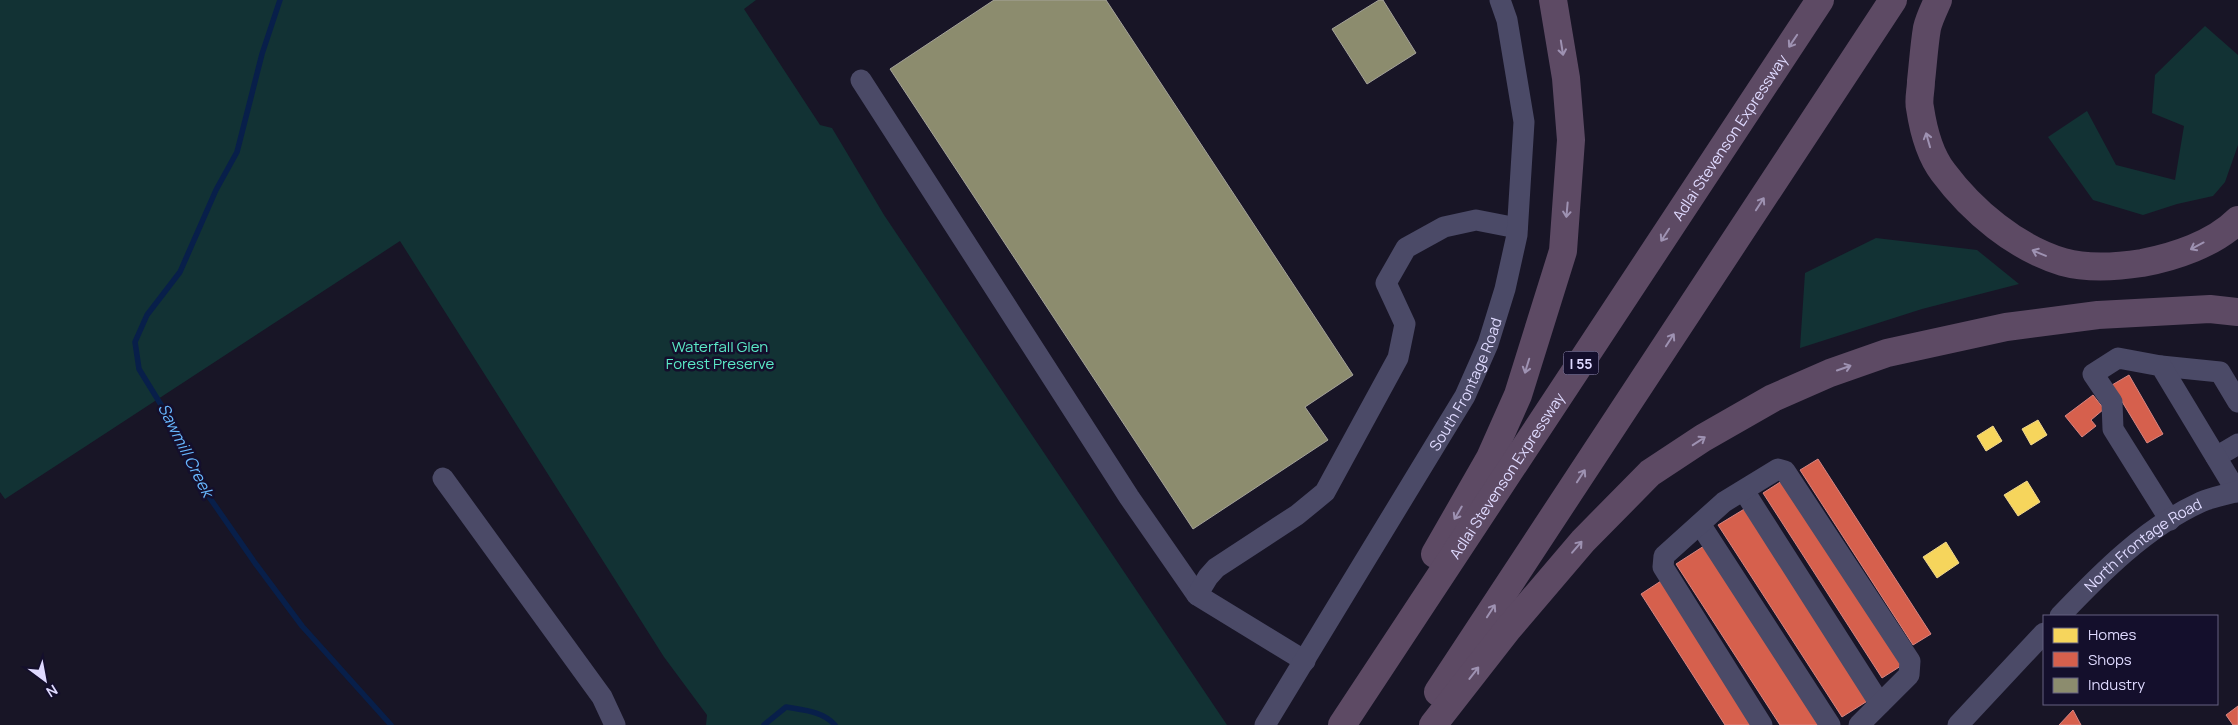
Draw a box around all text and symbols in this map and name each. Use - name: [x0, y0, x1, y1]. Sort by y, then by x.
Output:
- one-way arrow: [1788, 33, 1798, 47]
- one-way arrow: [1557, 40, 1567, 56]
- street label: Adlai Stevenson Expressway: [1667, 50, 1792, 225]
- one-way arrow: [1923, 132, 1933, 148]
- one-way arrow: [1755, 198, 1765, 212]
- one-way arrow: [1562, 201, 1571, 217]
- one-way arrow: [1660, 227, 1670, 241]
- one-way arrow: [2189, 241, 2204, 251]
- one-way arrow: [2032, 248, 2047, 258]
- street label: South Frontage Road: [1424, 315, 1506, 455]
- one-way arrow: [1665, 333, 1675, 347]
- park label: Waterfall Glen Forest Preserve: [666, 336, 774, 374]
- road number: I 55: [1564, 352, 1598, 374]
- one-way arrow: [1521, 358, 1531, 374]
- one-way arrow: [1835, 363, 1851, 372]
- street label: Adlai Stevenson Expressway: [1444, 388, 1569, 563]
- water label: Sawmill Creek: [153, 399, 220, 502]
- one-way arrow: [1691, 435, 1705, 445]
- one-way arrow: [1576, 469, 1586, 483]
- street label: North Frontage Road: [2079, 493, 2205, 596]
- one-way arrow: [1453, 506, 1463, 520]
- one-way arrow: [1572, 541, 1583, 554]
- one-way arrow: [1486, 605, 1496, 619]
- legend: [2043, 615, 2218, 705]
- text: Homes: [2088, 624, 2137, 645]
- text: Shops: [2088, 649, 2132, 670]
- north arrow: [20, 655, 70, 705]
- one-way arrow: [1468, 666, 1479, 679]
- text: Industry: [2088, 674, 2145, 695]
- text: N: [43, 681, 61, 702]

